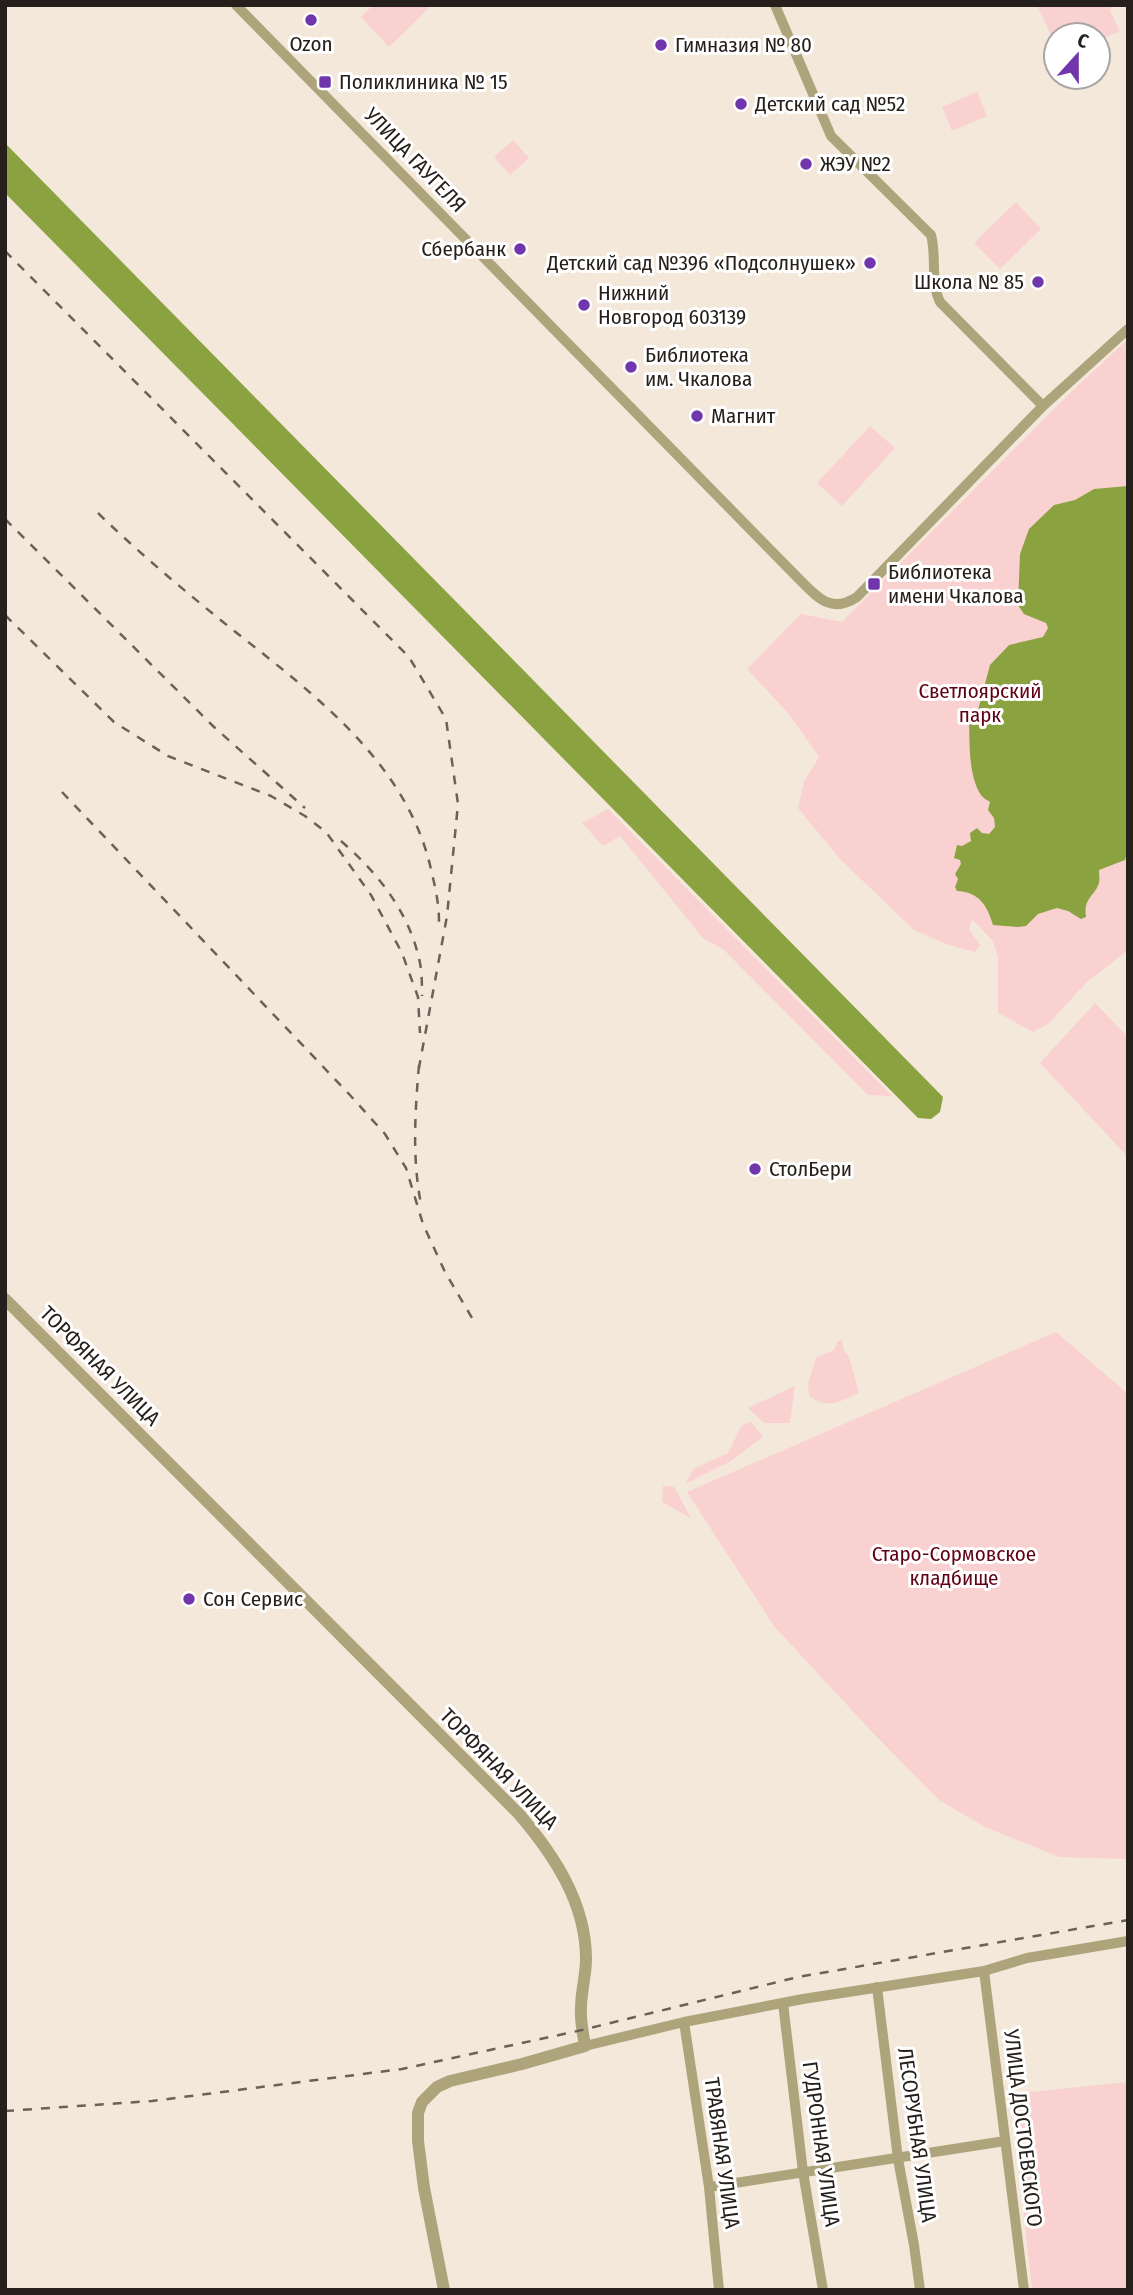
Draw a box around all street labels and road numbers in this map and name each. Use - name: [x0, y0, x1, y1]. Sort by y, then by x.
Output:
- street label: УЛИЦА ГАУГЕЛЯ: [358, 102, 471, 218]
- street label: ТОРФЯНАЯ УЛИЦА: [35, 1301, 165, 1431]
- street label: ТОРФЯНАЯ УЛИЦА: [434, 1703, 564, 1835]
- street label: УЛИЦА ДОСТОЕВСКОГО: [998, 2027, 1048, 2228]
- street label: ЛЕСОРУБНАЯ УЛИЦА: [892, 2046, 942, 2224]
- street label: ГУДРОННАЯ УЛИЦА: [797, 2060, 845, 2228]
- street label: ТРАВЯНАЯ УЛИЦА: [699, 2076, 745, 2230]

